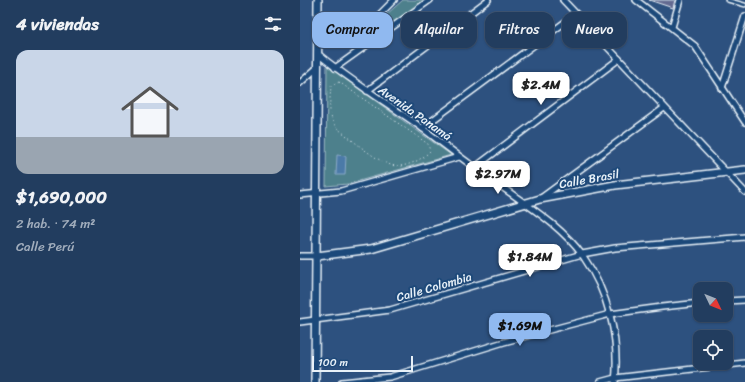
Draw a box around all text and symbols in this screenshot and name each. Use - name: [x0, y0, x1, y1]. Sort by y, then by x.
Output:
- text: 4 viviendas: [16, 9, 99, 39]
- chip: Comprar: [312, 12, 393, 48]
- chip: Alquilar: [401, 12, 477, 48]
- chip: Filtros: [485, 12, 554, 48]
- chip: Nuevo: [562, 12, 627, 48]
- icon: filters: [262, 13, 284, 35]
- pin: $2.4M: [513, 72, 569, 106]
- text: $2.4M: [522, 73, 560, 96]
- icon: home: [114, 76, 186, 148]
- street label: Avenida Panamá: [373, 79, 457, 147]
- pin: $2.97M: [465, 161, 531, 195]
- text: $2.97M: [475, 162, 521, 185]
- street label: Calle Brasil: [557, 163, 621, 195]
- text: $1,690,000: [16, 182, 107, 212]
- text: 2 hab. · 74 m²: [16, 212, 95, 235]
- text: Calle Perú: [16, 235, 74, 258]
- pin: $1.84M: [497, 244, 563, 278]
- text: $1.84M: [508, 245, 552, 268]
- street label: Calle Colombia: [394, 266, 474, 308]
- north arrow: [693, 282, 733, 322]
- map controls: [693, 282, 733, 370]
- pin: $1.69M: [487, 313, 553, 347]
- text: $1.69M: [498, 314, 542, 337]
- button: locate: [693, 330, 733, 370]
- text: 100 m: [318, 353, 348, 372]
- scale bar: [312, 354, 413, 373]

